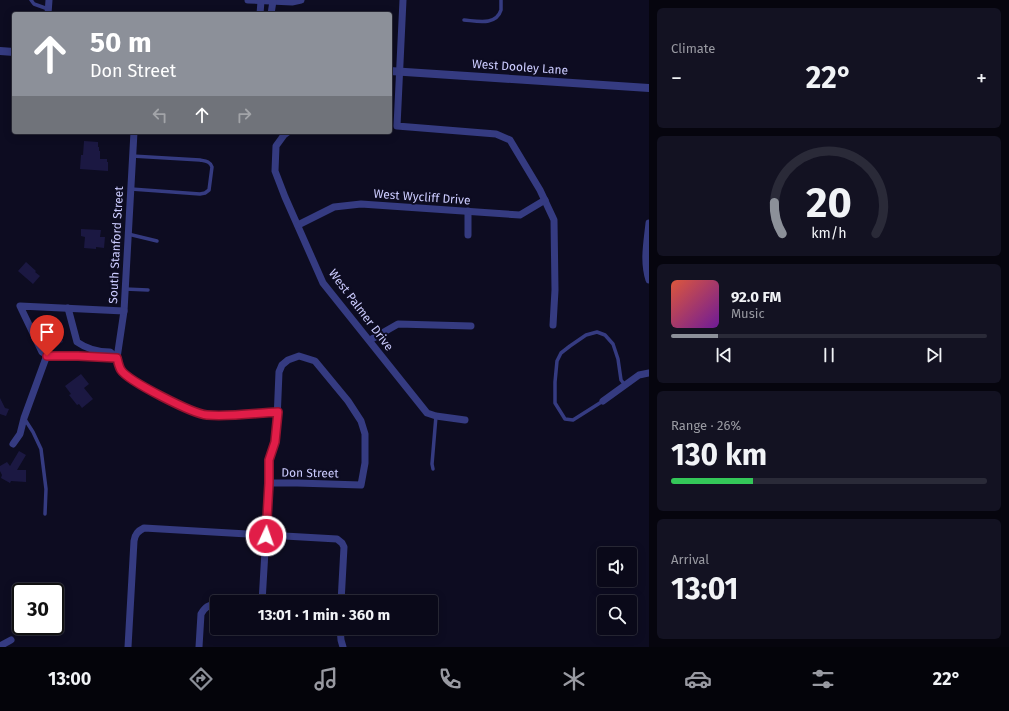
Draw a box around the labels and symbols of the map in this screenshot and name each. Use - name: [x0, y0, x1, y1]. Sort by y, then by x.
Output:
- street label: West Dooley Lane: [472, 57, 568, 77]
- street label: South Stanford Street: [106, 185, 126, 304]
- street label: West Wycliff Drive: [373, 187, 471, 207]
- street label: West Palmer Drive: [326, 266, 396, 354]
- pin: [30, 315, 64, 356]
- street label: Don Street: [281, 465, 340, 481]
- position arrow: [245, 515, 287, 557]
- speed limit sign: 30: [12, 583, 64, 635]

